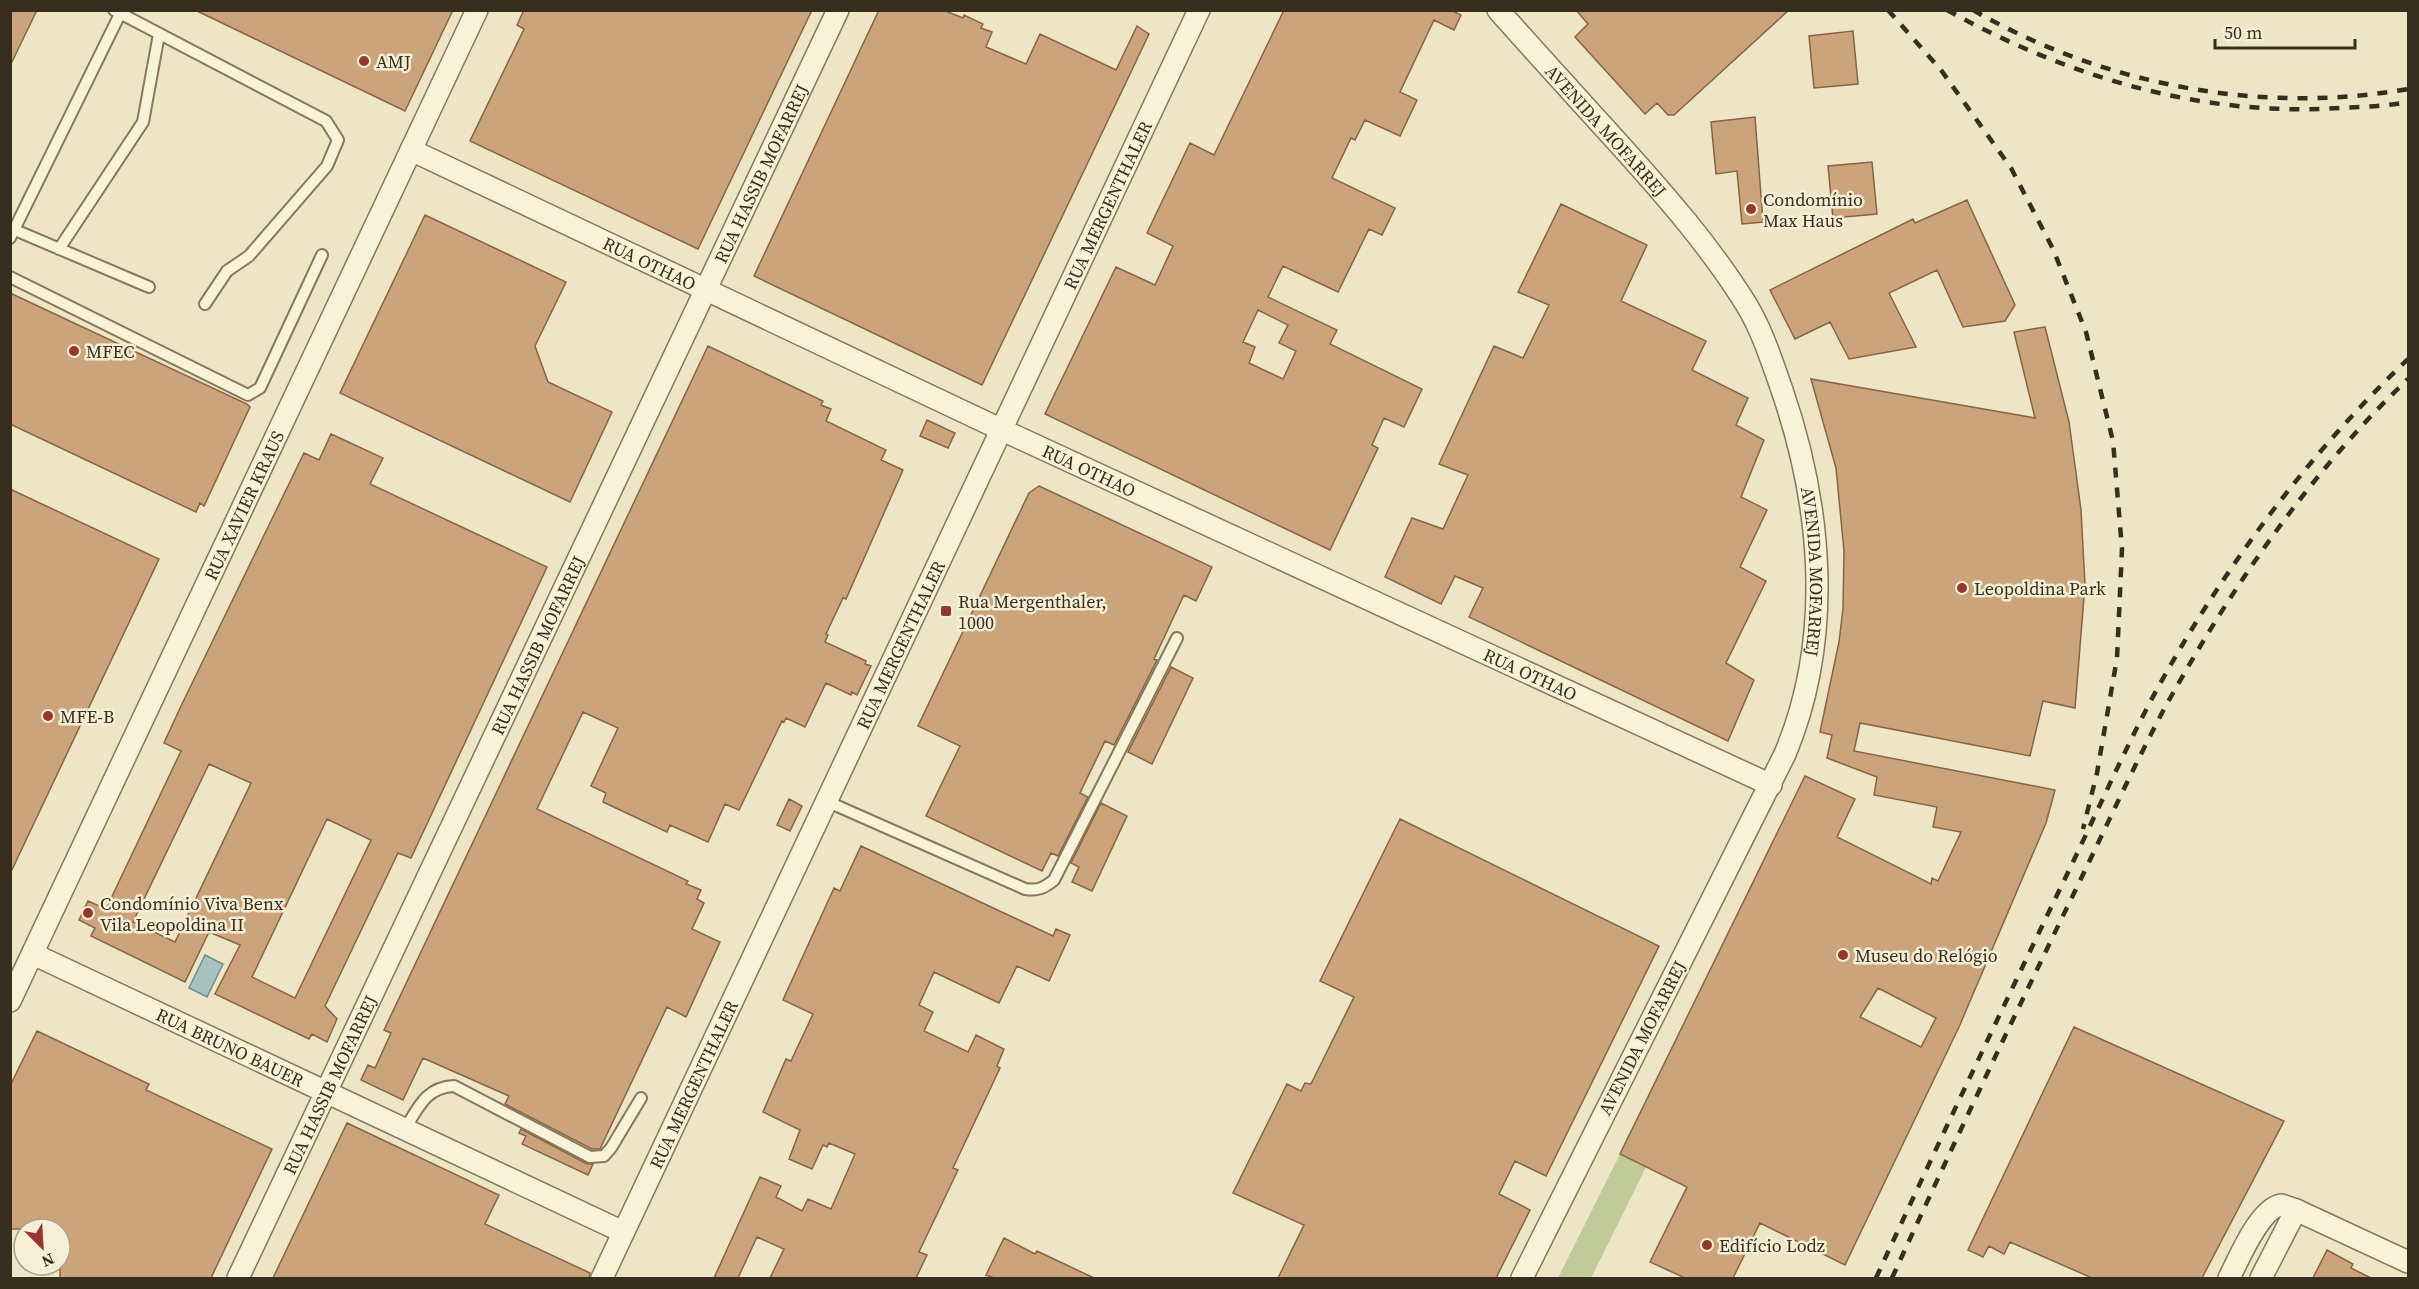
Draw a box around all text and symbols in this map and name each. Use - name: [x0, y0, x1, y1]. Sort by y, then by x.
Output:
- scale bar: [2215, 12, 2354, 50]
- text: 50 m: [2224, 20, 2262, 45]
- place label: AMJ: [376, 49, 411, 74]
- marker: AMJ: [357, 54, 371, 68]
- street label: AVENIDA MOFARREJ: [1540, 59, 1673, 202]
- street label: RUA HASSIB MOFARREJ: [708, 79, 814, 267]
- street label: RUA MERGENTHALER: [1057, 116, 1158, 293]
- place label: Condomínio Max Haus: [1763, 187, 1863, 233]
- marker: Condomínio Max Haus: [1744, 202, 1758, 216]
- street label: RUA OTHAO: [599, 230, 700, 296]
- place label: MFEC: [86, 339, 135, 364]
- marker: MFEC: [67, 344, 81, 358]
- street label: RUA XAVIER KRAUS: [198, 426, 290, 584]
- street label: RUA OTHAO: [1038, 438, 1140, 503]
- street label: AVENIDA MOFARREJ: [1795, 485, 1830, 659]
- street label: RUA HASSIB MOFARREJ: [484, 551, 591, 739]
- street label: RUA MERGENTHALER: [850, 556, 951, 733]
- place label: Leopoldina Park: [1974, 576, 2106, 601]
- marker: Leopoldina Park: [1955, 581, 1969, 595]
- place label: Rua Mergenthaler, 1000: [958, 589, 1107, 635]
- marker: Rua Mergenthaler, 1000: [939, 604, 953, 618]
- street label: RUA OTHAO: [1480, 641, 1581, 706]
- place label: MFE-B: [60, 704, 114, 729]
- marker: MFE-B: [41, 709, 55, 723]
- place label: Condomínio Viva Benx Vila Leopoldina II: [100, 891, 284, 937]
- marker: Condomínio Viva Benx Vila Leopoldina II: [81, 906, 95, 920]
- place label: Museu do Relógio: [1855, 943, 1998, 968]
- marker: Museu do Relógio: [1836, 948, 1850, 962]
- street label: AVENIDA MOFARREJ: [1592, 956, 1692, 1120]
- street label: RUA HASSIB MOFARREJ: [276, 991, 383, 1178]
- street label: RUA MERGENTHALER: [643, 996, 744, 1173]
- street label: RUA BRUNO BAUER: [152, 1001, 308, 1093]
- north arrow: [12, 1217, 72, 1277]
- place label: Edifício Lodz: [1719, 1233, 1825, 1258]
- marker: Edifício Lodz: [1700, 1238, 1714, 1252]
- text: N: [38, 1248, 58, 1273]

